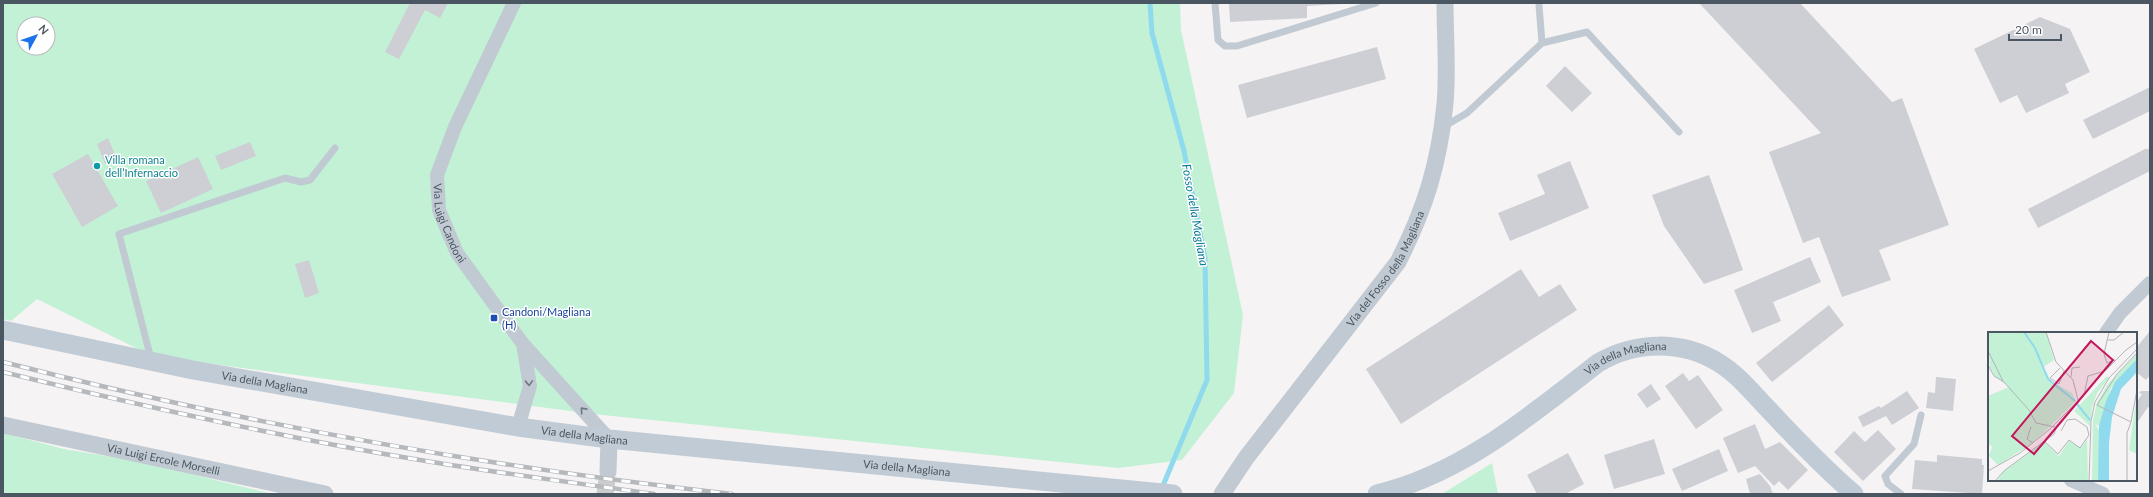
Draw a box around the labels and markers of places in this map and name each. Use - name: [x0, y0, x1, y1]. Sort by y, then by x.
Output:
- place label: Villa romana dell’Infernaccio: [105, 153, 178, 179]
- marker: Villa romana dell’Infernaccio: [92, 161, 102, 171]
- place label: Candoni/Magliana (H): [502, 305, 591, 331]
- marker: Candoni/Magliana (H): [489, 313, 499, 323]

